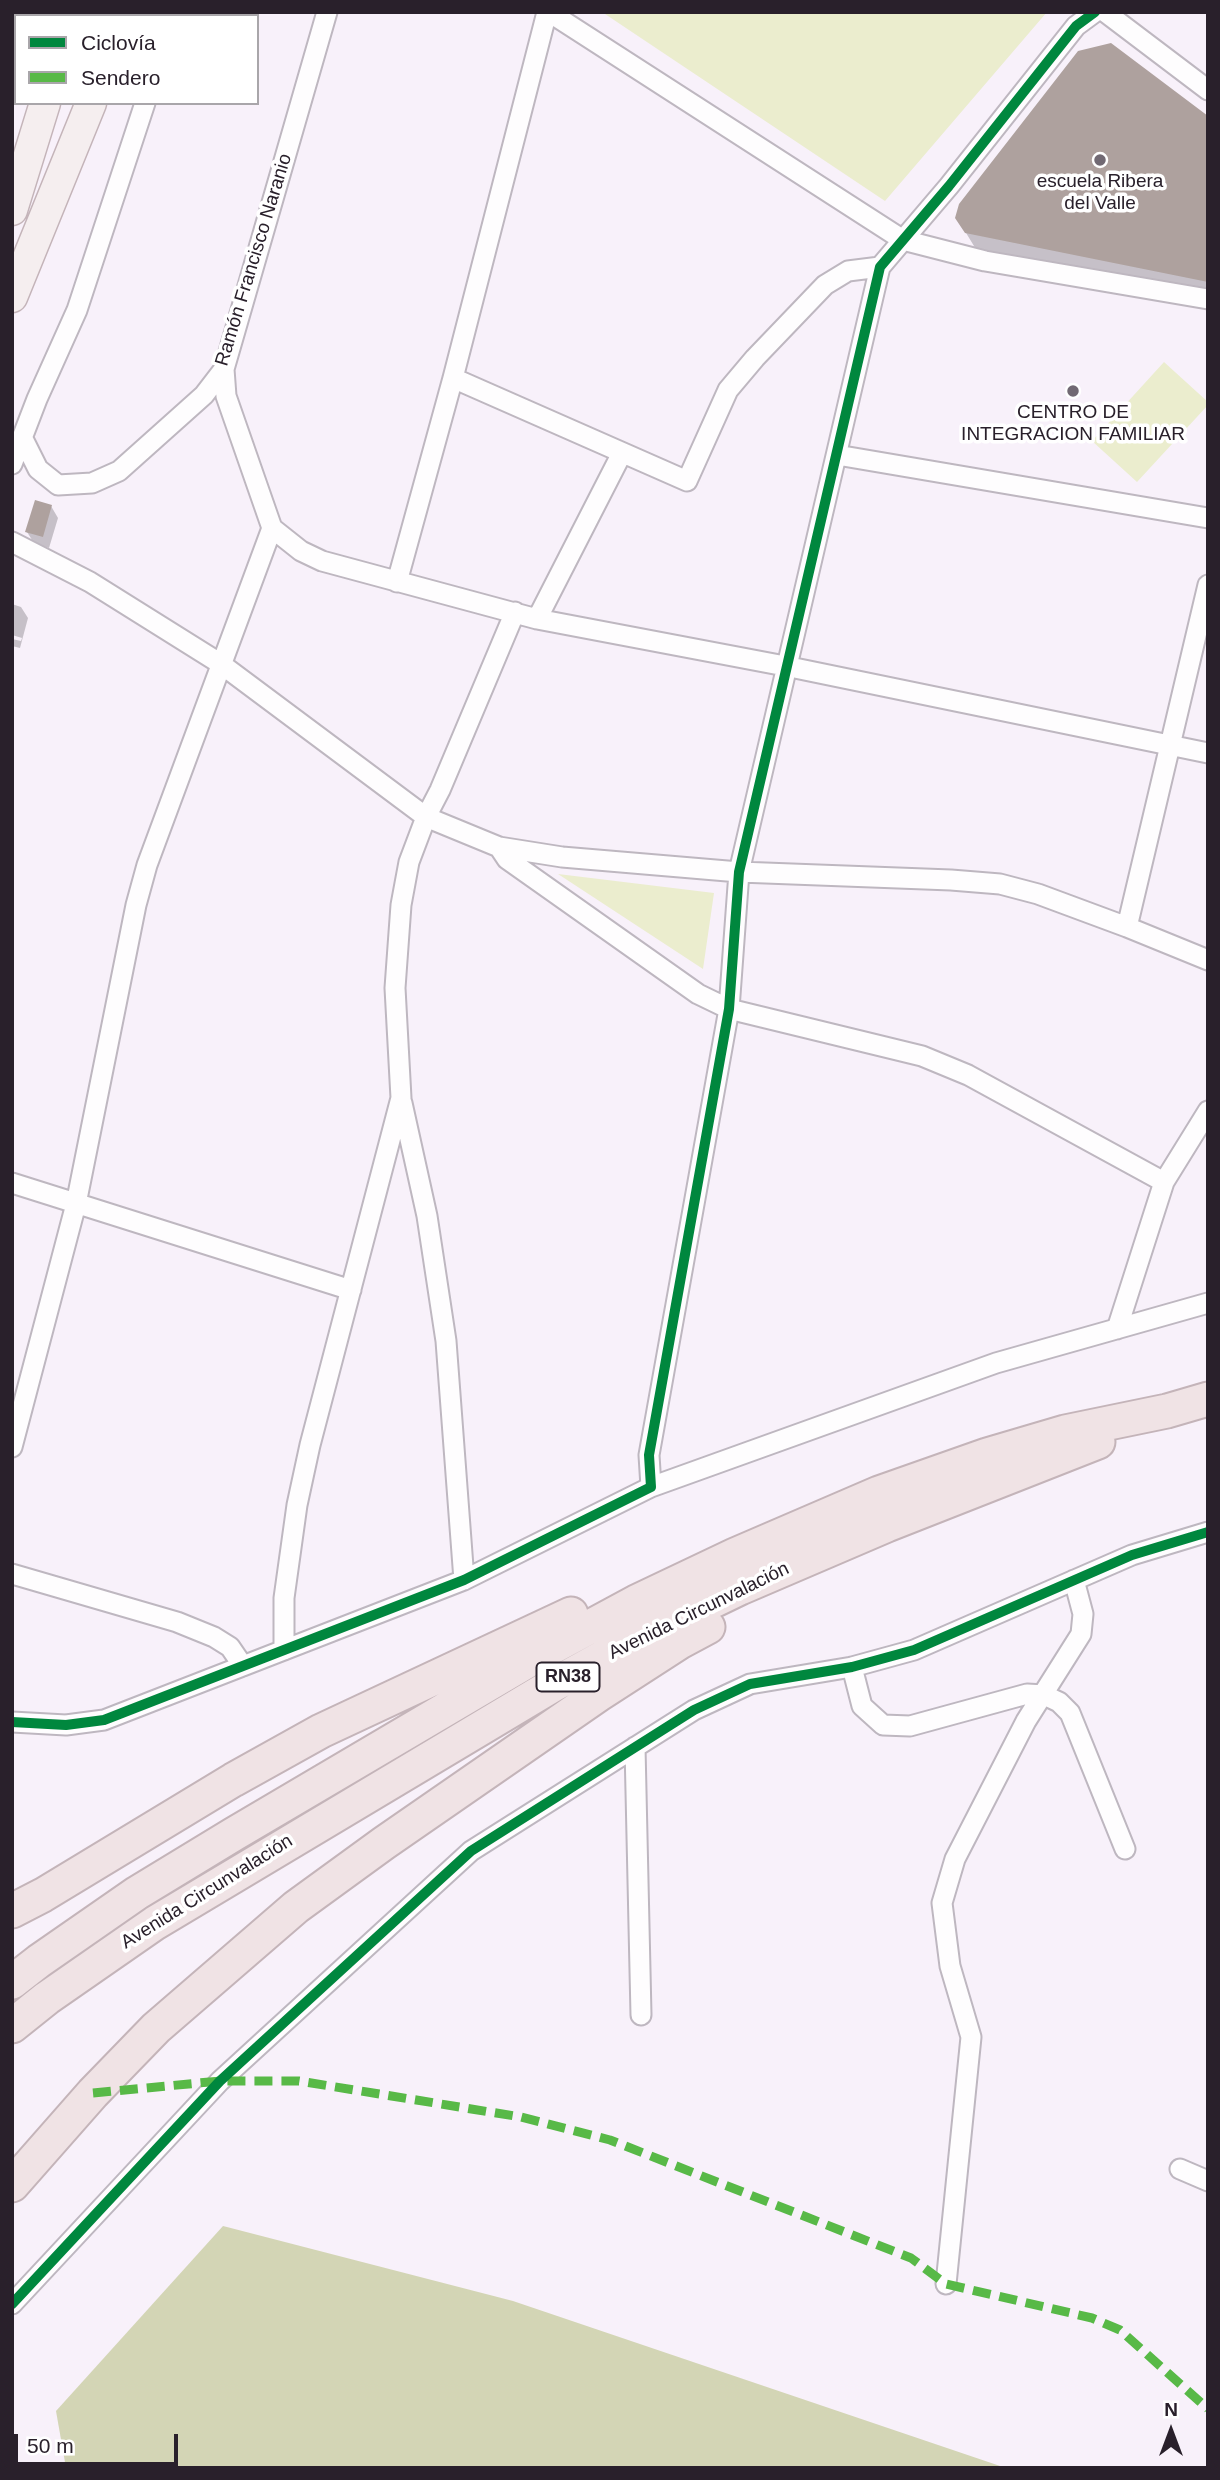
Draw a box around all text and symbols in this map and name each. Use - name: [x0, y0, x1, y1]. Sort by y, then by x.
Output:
- legend: [14, 14, 259, 105]
- text: Ciclovía: [81, 31, 156, 54]
- text: Sendero: [81, 66, 160, 89]
- street label: Ramón Francisco Naranio: [211, 151, 297, 369]
- marker: escuela Ribera del Valle: [1092, 152, 1108, 168]
- place label: escuela Ribera del Valle: [1037, 171, 1163, 215]
- marker: CENTRO DE INTEGRACION FAMILIAR: [1065, 383, 1081, 399]
- place label: CENTRO DE INTEGRACION FAMILIAR: [961, 402, 1185, 446]
- street label: Avenida Circunvalación: [605, 1557, 793, 1665]
- road number: RN38: [536, 1662, 600, 1692]
- street label: Avenida Circunvalación: [117, 1830, 297, 1954]
- north arrow: [1136, 2396, 1206, 2466]
- text: N: [1164, 2399, 1178, 2420]
- scale bar: [18, 2420, 182, 2464]
- text: 50 m: [27, 2434, 74, 2457]

